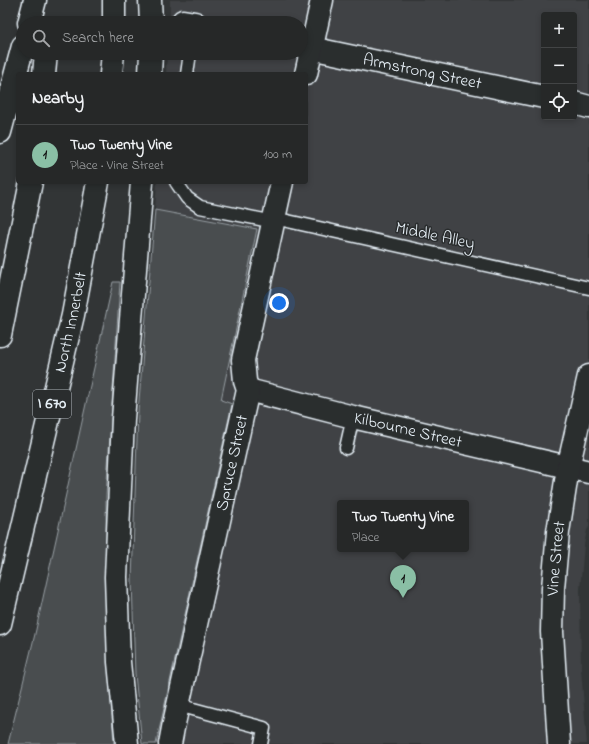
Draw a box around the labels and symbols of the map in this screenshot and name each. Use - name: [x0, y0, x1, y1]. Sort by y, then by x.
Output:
- street label: Armstrong Street: [361, 47, 484, 96]
- street label: Middle Alley: [393, 215, 477, 258]
- street label: North Innerbelt: [47, 269, 93, 375]
- your location: [269, 293, 289, 313]
- road number: I 670: [33, 390, 71, 418]
- street label: Kilbourne Street: [352, 405, 465, 455]
- street label: Spruce Street: [209, 412, 255, 513]
- street label: Vine Street: [540, 519, 572, 597]
- pin: 1: [390, 565, 416, 598]

